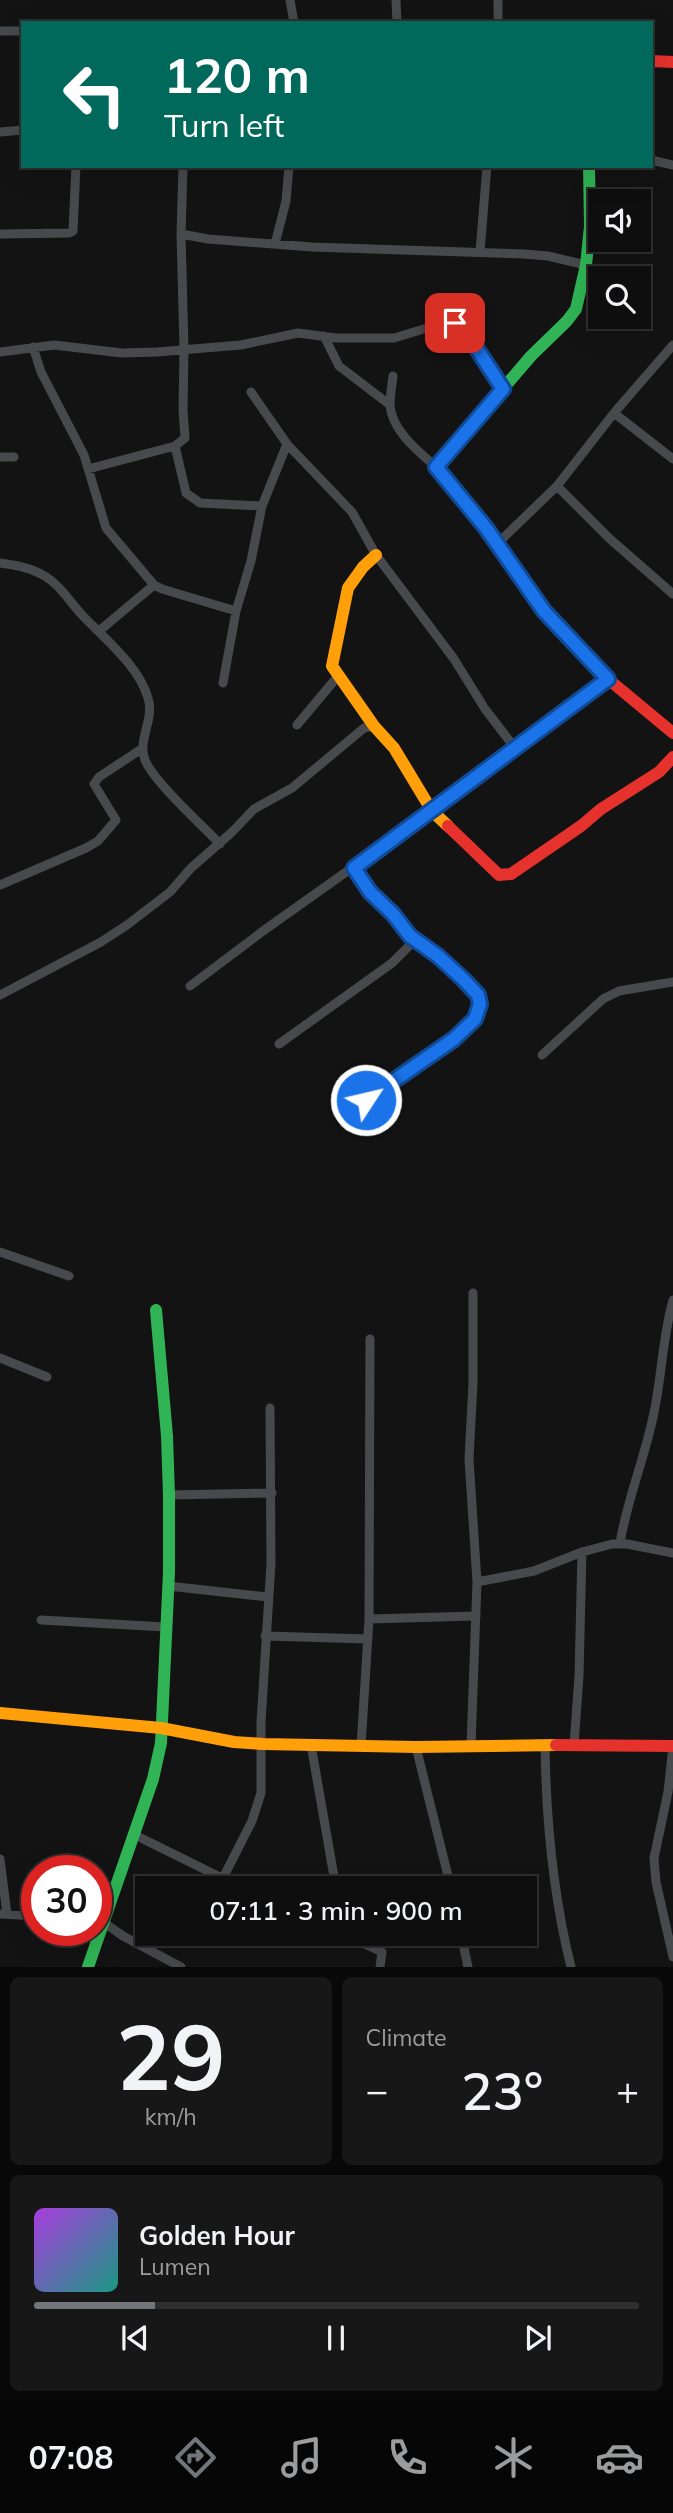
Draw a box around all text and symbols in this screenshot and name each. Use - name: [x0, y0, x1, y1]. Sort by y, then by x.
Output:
- text: 120 m: [164, 44, 310, 105]
- icon: left: [49, 49, 140, 140]
- text: Turn left: [164, 105, 284, 145]
- map controls: [588, 189, 651, 329]
- button: sound: [588, 189, 651, 252]
- button: search: [588, 266, 651, 329]
- pin: [425, 293, 485, 353]
- icon: arrive: [436, 304, 474, 342]
- position arrow: [329, 1063, 403, 1137]
- speed limit sign: 30: [21, 1855, 112, 1946]
- text: 07:11 · 3 min · 900 m: [209, 1894, 463, 1927]
- text: 29: [116, 1999, 225, 2113]
- text: Climate: [366, 2023, 447, 2052]
- text: 23°: [461, 2058, 543, 2123]
- text: −: [366, 2066, 388, 2114]
- text: +: [616, 2066, 639, 2114]
- text: km/h: [145, 2102, 197, 2131]
- text: Golden Hour: [139, 2219, 295, 2252]
- text: Lumen: [139, 2252, 211, 2281]
- icon: previous: [116, 2319, 154, 2357]
- icon: pause: [317, 2319, 355, 2357]
- icon: next: [519, 2319, 557, 2357]
- icon: directions: [171, 2433, 220, 2482]
- icon: music: [277, 2433, 326, 2482]
- icon: phone: [383, 2433, 432, 2482]
- icon: climate: [489, 2433, 538, 2482]
- icon: car: [595, 2433, 644, 2482]
- text: 07:08: [29, 2437, 113, 2477]

